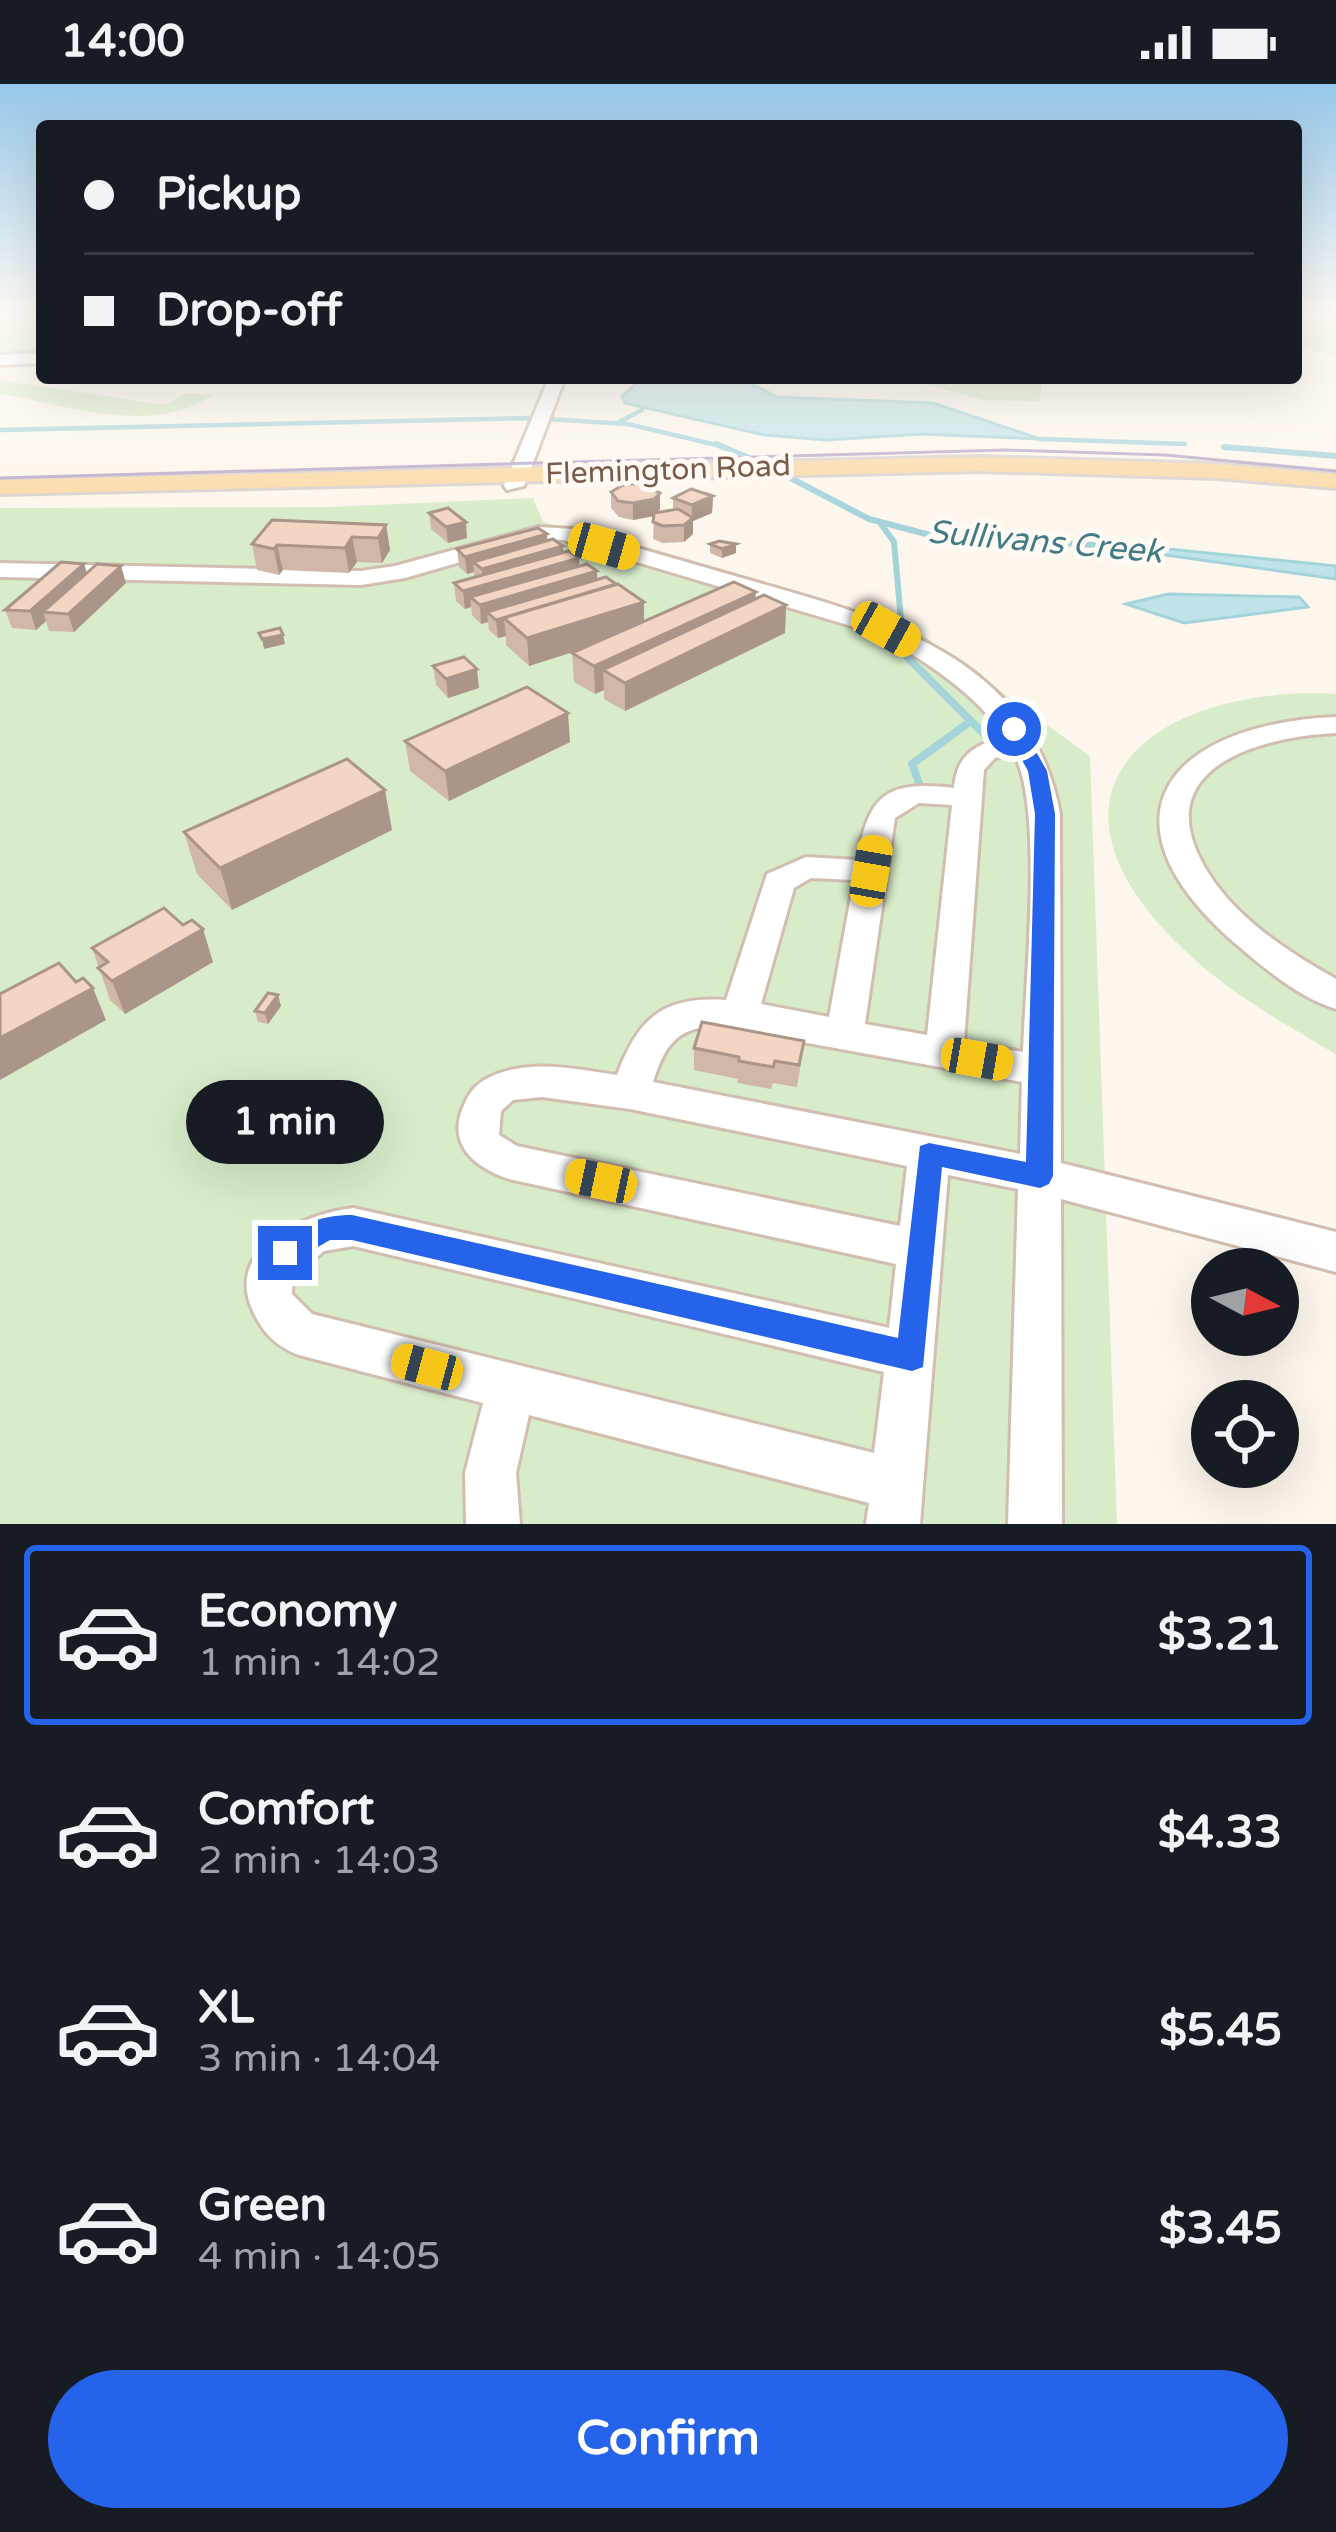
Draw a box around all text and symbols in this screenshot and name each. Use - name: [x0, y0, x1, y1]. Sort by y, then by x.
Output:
- text: 14:00: [60, 15, 185, 69]
- text: Pickup: [156, 168, 301, 222]
- text: Drop-off: [156, 284, 342, 338]
- street label: Flemington Road: [545, 447, 791, 493]
- water label: Sullivans Creek: [926, 512, 1166, 572]
- car: [564, 519, 644, 573]
- car: [846, 596, 926, 662]
- route start: [987, 702, 1041, 756]
- car: [847, 832, 895, 910]
- car: [938, 1035, 1016, 1083]
- callout: 1 min: [186, 1079, 384, 1163]
- text: 1 min: [233, 1098, 337, 1145]
- car: [562, 1156, 640, 1206]
- route end: [258, 1226, 312, 1280]
- north arrow: [1191, 1248, 1299, 1356]
- map controls: [1191, 1248, 1299, 1488]
- car: [388, 1340, 466, 1394]
- button: locate: [1191, 1380, 1299, 1488]
- icon: car: [54, 1581, 162, 1689]
- text: Economy: [198, 1585, 397, 1639]
- text: $3.21: [1158, 1608, 1282, 1662]
- text: 1 min · 14:02: [198, 1639, 440, 1686]
- icon: car: [54, 1779, 162, 1887]
- text: Comfort: [198, 1783, 374, 1837]
- text: $4.33: [1158, 1806, 1282, 1860]
- text: 2 min · 14:03: [198, 1837, 440, 1884]
- icon: car: [54, 1977, 162, 2085]
- text: XL: [198, 1981, 254, 2035]
- text: $5.45: [1159, 2004, 1282, 2058]
- text: 3 min · 14:04: [198, 2035, 440, 2082]
- icon: car: [54, 2175, 162, 2283]
- text: Green: [198, 2179, 327, 2233]
- text: $3.45: [1159, 2202, 1282, 2256]
- text: 4 min · 14:05: [198, 2233, 440, 2280]
- button: Confirm: [48, 2370, 1288, 2508]

